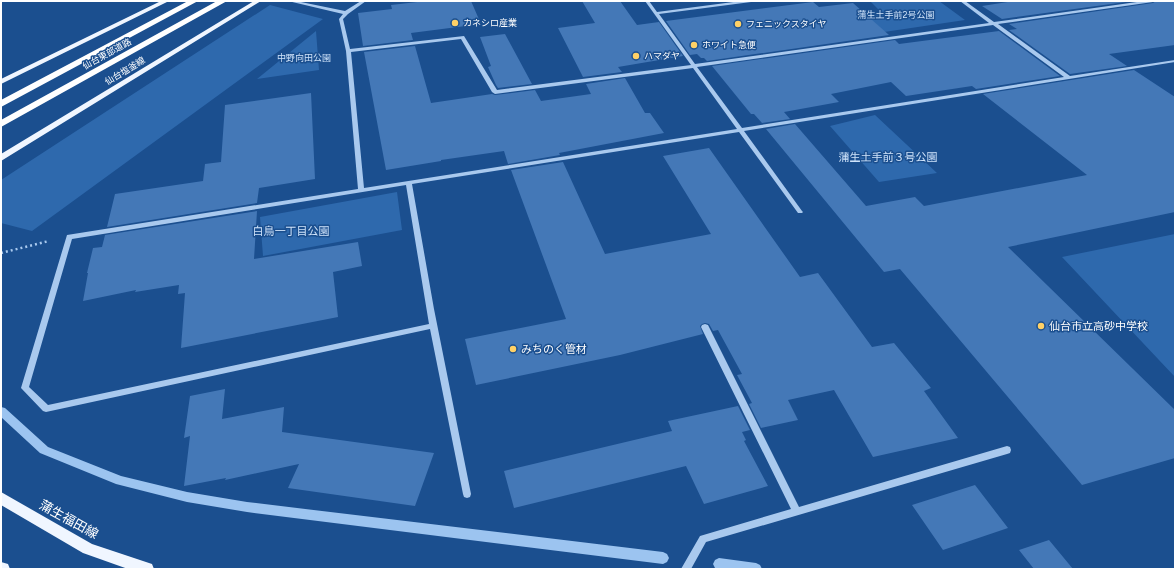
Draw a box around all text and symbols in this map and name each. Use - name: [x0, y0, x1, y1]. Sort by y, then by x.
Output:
- park label: 蒲生土手前2号公園: [857, 9, 935, 20]
- place label: カネシロ産業: [463, 17, 517, 28]
- marker: カネシロ産業: [450, 18, 460, 28]
- place label: フェニックスタイヤ: [746, 18, 826, 29]
- marker: フェニックスタイヤ: [733, 19, 743, 29]
- street label: 仙台東部道路: [80, 36, 133, 72]
- place label: ホワイト急便: [702, 39, 756, 50]
- marker: ホワイト急便: [689, 40, 699, 50]
- place label: ハマダヤ: [644, 50, 680, 61]
- marker: ハマダヤ: [631, 51, 641, 61]
- park label: 中野向田公園: [277, 52, 331, 63]
- street label: 仙台塩釜線: [102, 54, 148, 87]
- park label: 蒲生土手前３号公園: [839, 151, 938, 164]
- park label: 白鳥一丁目公園: [253, 225, 330, 238]
- place label: 仙台市立高砂中学校: [1049, 320, 1148, 333]
- marker: 仙台市立高砂中学校: [1036, 321, 1046, 331]
- place label: みちのく管材: [521, 343, 587, 356]
- marker: みちのく管材: [508, 344, 518, 354]
- street label: 蒲生福田線: [37, 497, 101, 542]

